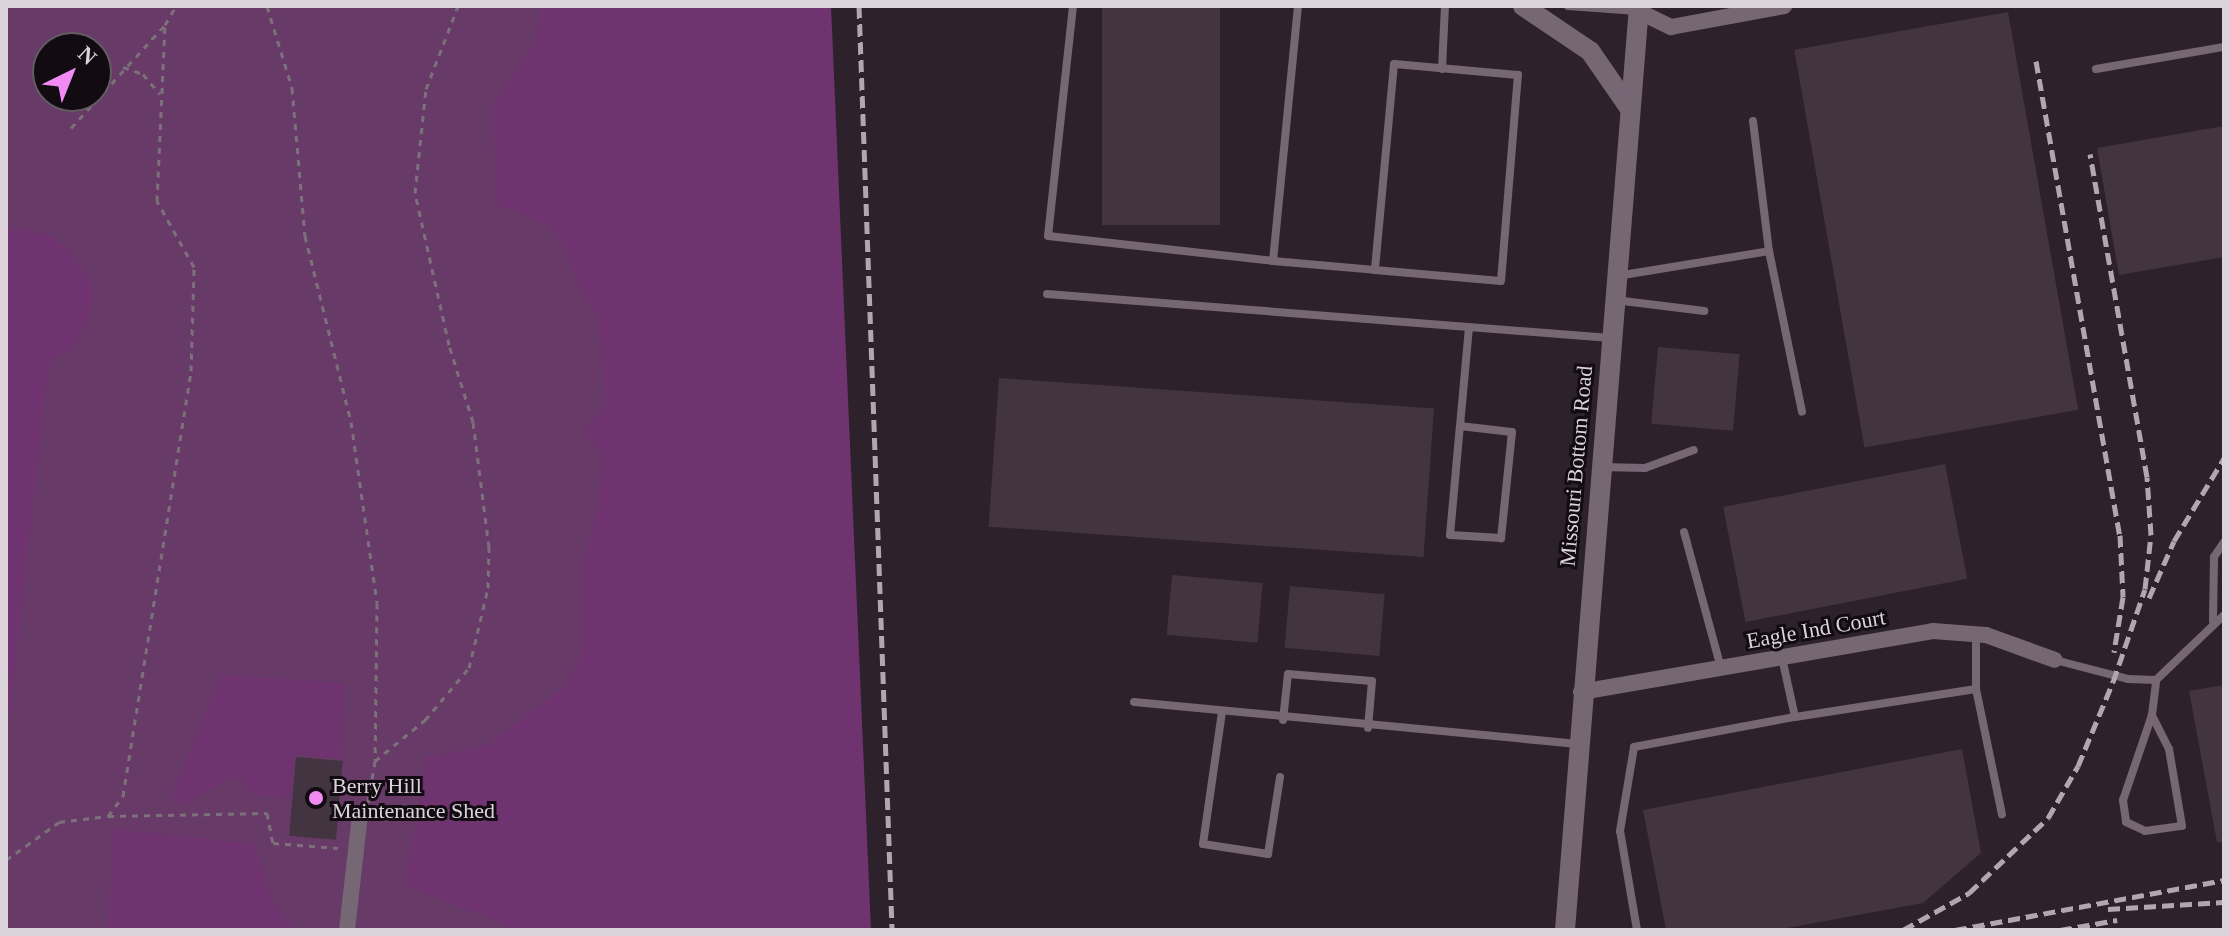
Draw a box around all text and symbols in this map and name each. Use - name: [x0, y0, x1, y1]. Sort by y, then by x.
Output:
- north arrow: [32, 32, 112, 112]
- text: N: [73, 41, 102, 70]
- street label: Missouri Bottom Road: [1554, 364, 1598, 568]
- street label: Eagle Ind Court: [1745, 604, 1887, 654]
- place label: Berry Hill Maintenance Shed: [332, 772, 495, 824]
- marker: Berry Hill Maintenance Shed: [307, 789, 325, 807]

